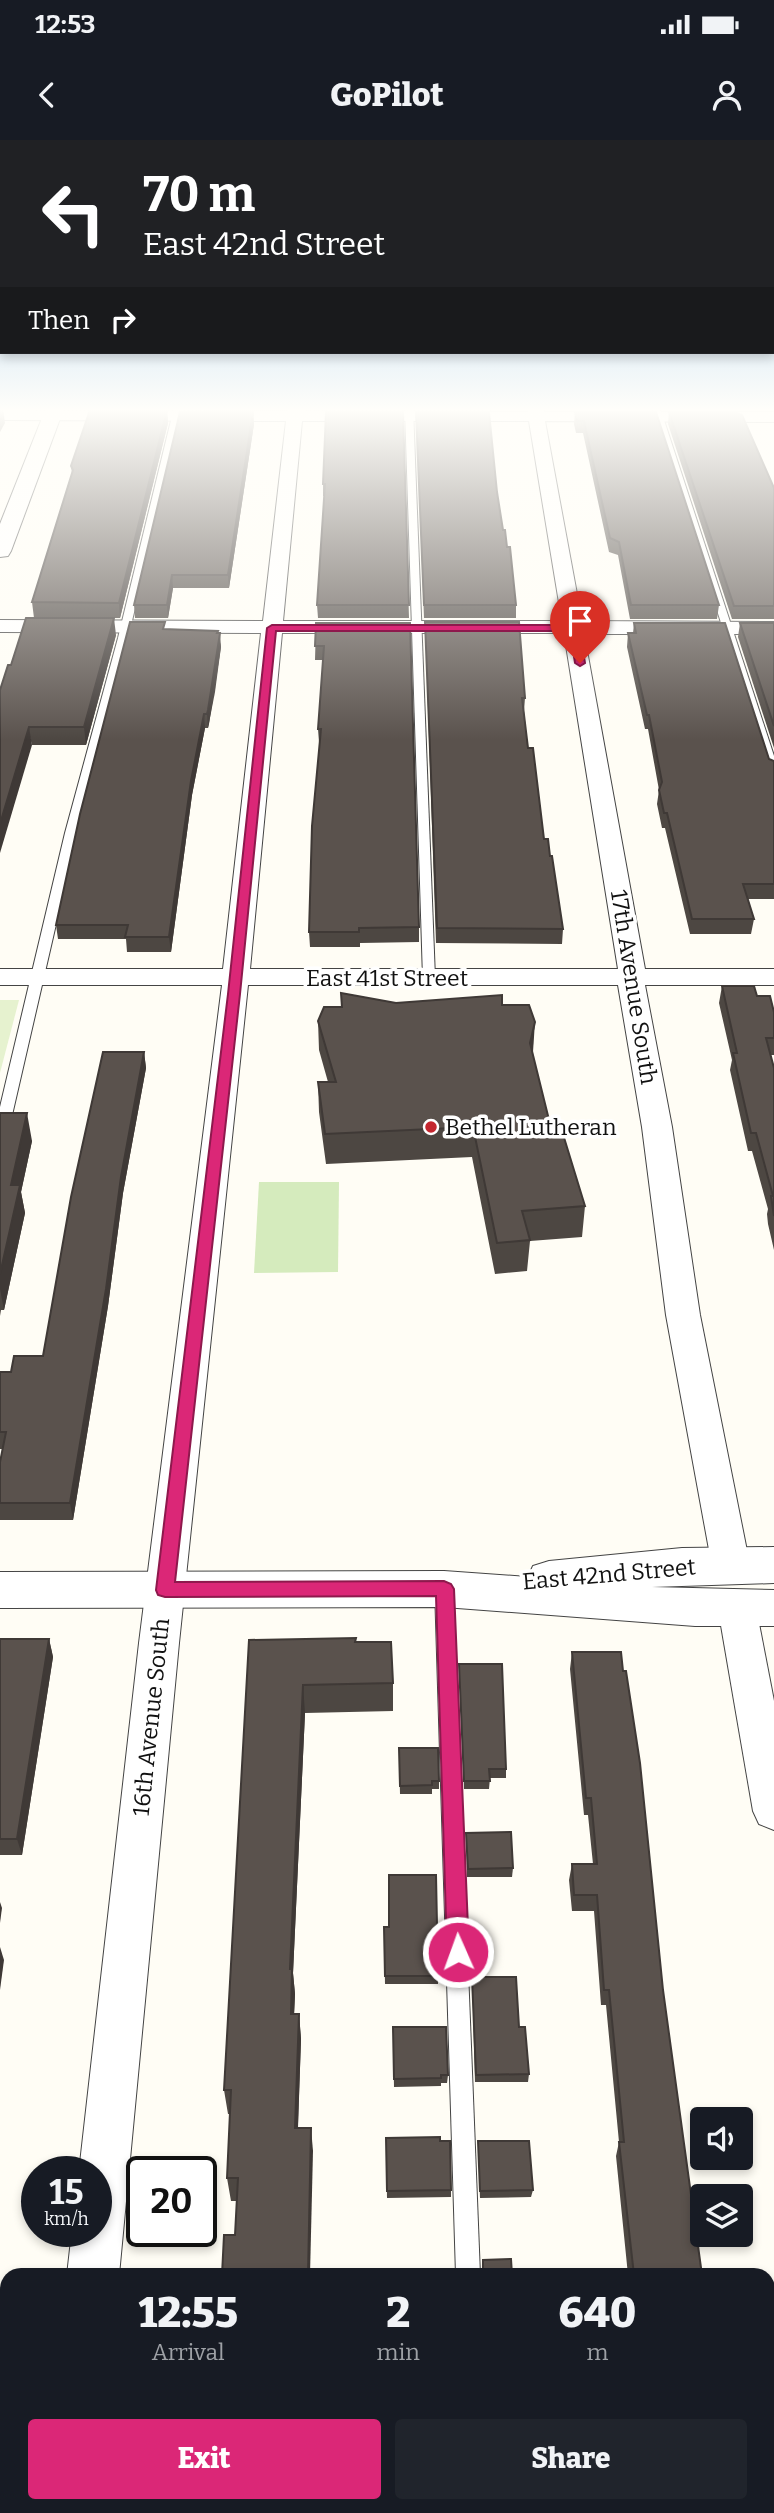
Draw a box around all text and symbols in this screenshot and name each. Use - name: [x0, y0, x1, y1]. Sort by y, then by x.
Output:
- text: 12:53: [35, 9, 95, 40]
- icon: back: [28, 76, 66, 114]
- text: GoPilot: [330, 76, 444, 114]
- icon: person: [708, 76, 746, 114]
- text: 70 m: [143, 165, 255, 224]
- icon: left: [28, 168, 119, 259]
- text: East 42nd Street: [143, 225, 385, 263]
- icon: right: [104, 301, 142, 339]
- text: Then: [28, 305, 90, 336]
- pin: [550, 591, 610, 663]
- icon: arrive: [561, 602, 599, 640]
- street label: 17th Avenue South: [605, 888, 663, 1086]
- street label: East 41st Street: [306, 964, 468, 992]
- place label: Bethel Lutheran: [445, 1113, 617, 1141]
- marker: Bethel Lutheran: [423, 1119, 439, 1135]
- street label: East 42nd Street: [521, 1552, 697, 1596]
- street label: 16th Avenue South: [127, 1617, 175, 1817]
- position arrow: [421, 1915, 495, 1989]
- map controls: [690, 2107, 753, 2247]
- button: sound: [690, 2107, 753, 2170]
- speed limit sign: 20: [126, 2156, 217, 2247]
- text: 15: [49, 2171, 84, 2213]
- button: layers: [690, 2184, 753, 2247]
- text: km/h: [44, 2208, 89, 2230]
- text: 12:55: [139, 2288, 238, 2338]
- text: 2: [386, 2288, 410, 2338]
- text: 640: [558, 2288, 636, 2338]
- text: Arrival: [152, 2338, 225, 2366]
- text: min: [377, 2338, 420, 2366]
- text: m: [586, 2338, 608, 2366]
- button: Exit: [28, 2419, 381, 2499]
- button: Share: [395, 2419, 747, 2499]

